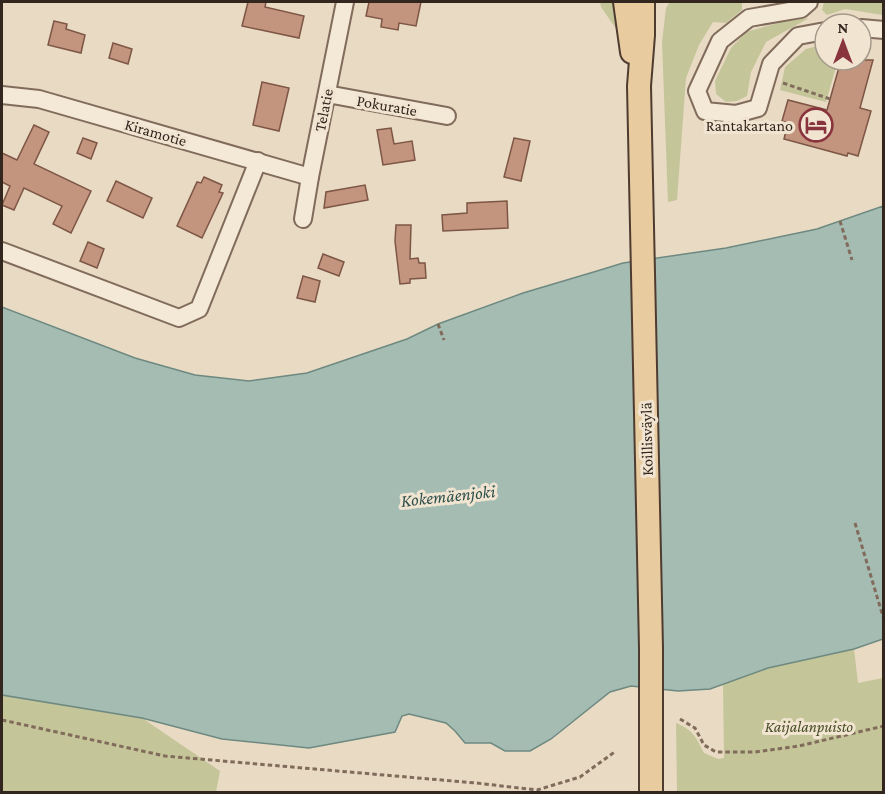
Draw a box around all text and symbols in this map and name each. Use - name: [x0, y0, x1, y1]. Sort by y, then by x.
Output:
- north arrow: [813, 12, 873, 72]
- text: N: [838, 19, 849, 36]
- street label: Telatie: [311, 87, 336, 133]
- street label: Pokuratie: [355, 92, 418, 119]
- hotel icon: Rantakartano: [798, 107, 834, 143]
- street label: Kiramotie: [123, 116, 189, 149]
- place label: Rantakartano: [706, 117, 793, 134]
- street label: Koillisväylä: [637, 401, 657, 476]
- water label: Kokemäenjoki: [400, 481, 496, 512]
- park label: Kaijalanpuisto: [765, 718, 853, 736]

